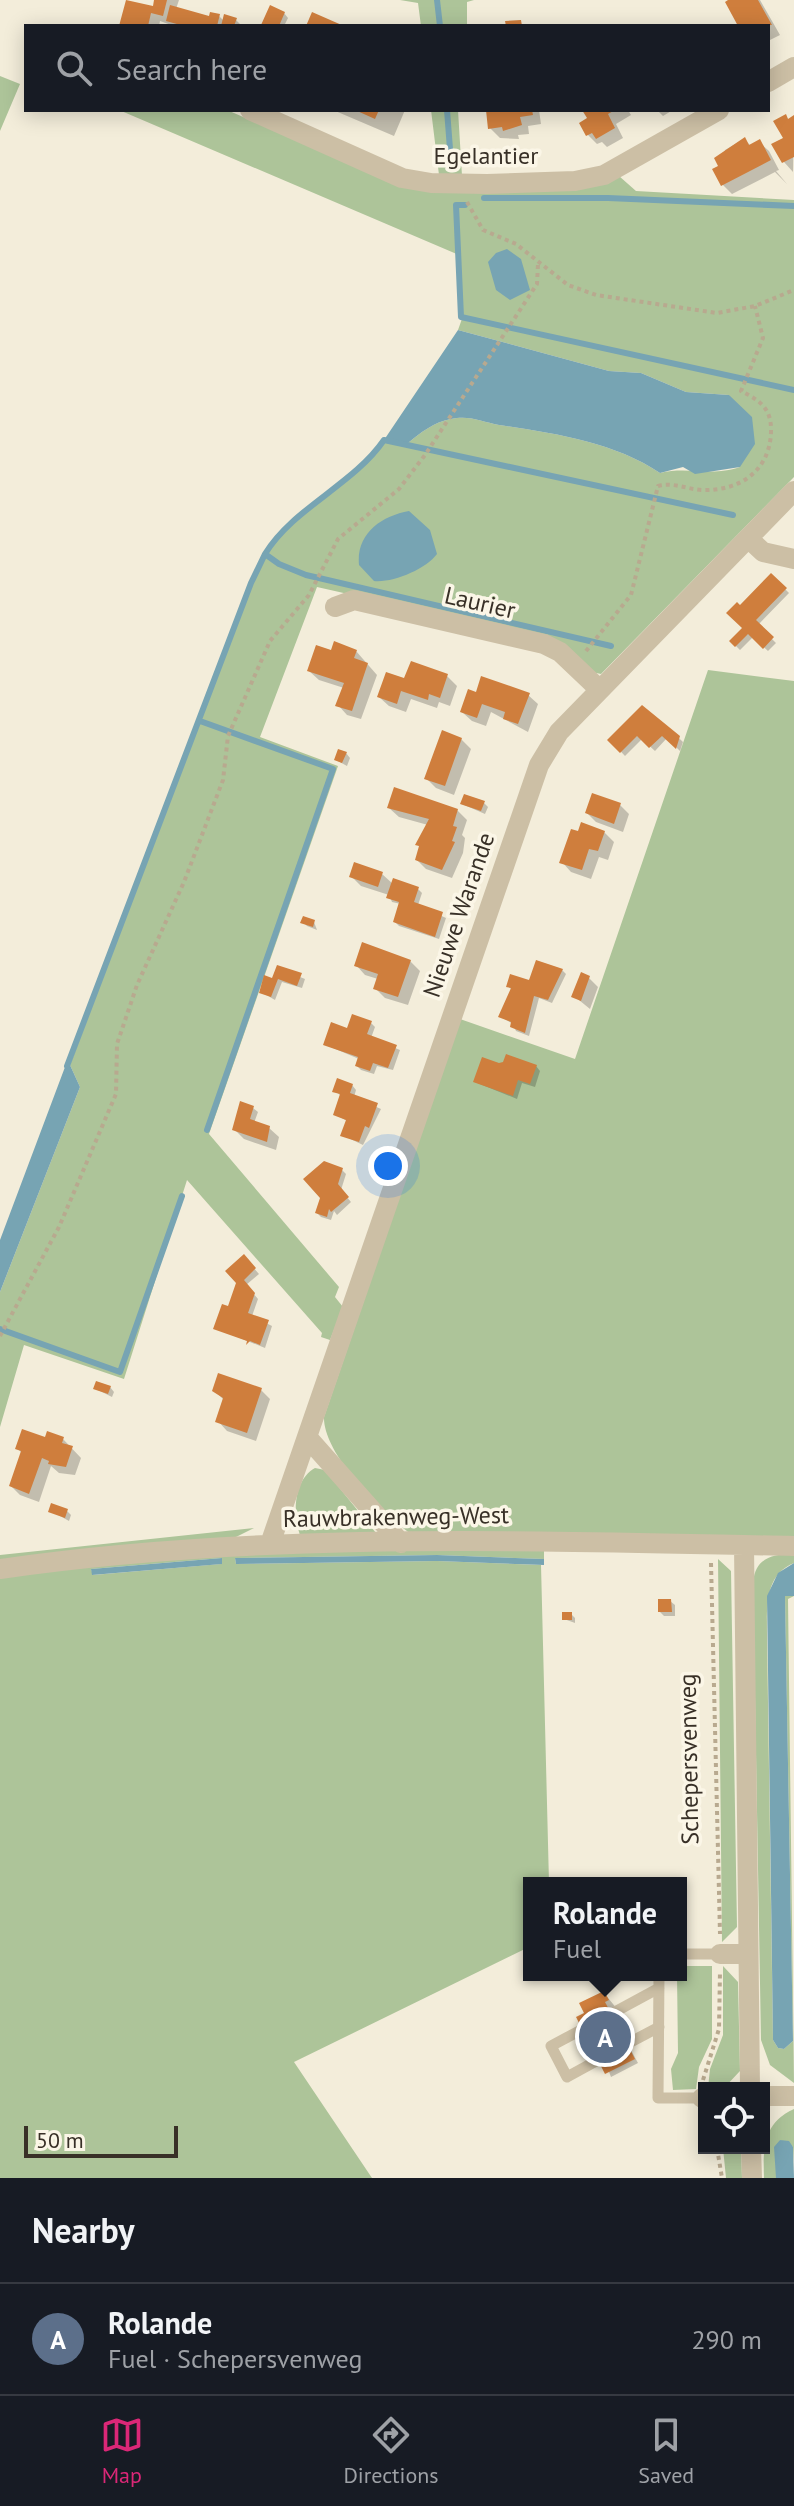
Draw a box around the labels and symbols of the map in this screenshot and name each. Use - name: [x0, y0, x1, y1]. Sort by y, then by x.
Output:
- street label: Egelantier: [434, 140, 538, 171]
- street label: Laurier: [442, 579, 519, 626]
- street label: Nieuwe Warande: [416, 828, 501, 1001]
- your location: [368, 1146, 408, 1186]
- street label: Rauwbrakenweg-West: [283, 1499, 509, 1534]
- street label: Schepersvenweg: [672, 1673, 705, 1845]
- pin: A: [579, 2007, 631, 2067]
- scale bar: [24, 2122, 178, 2158]

